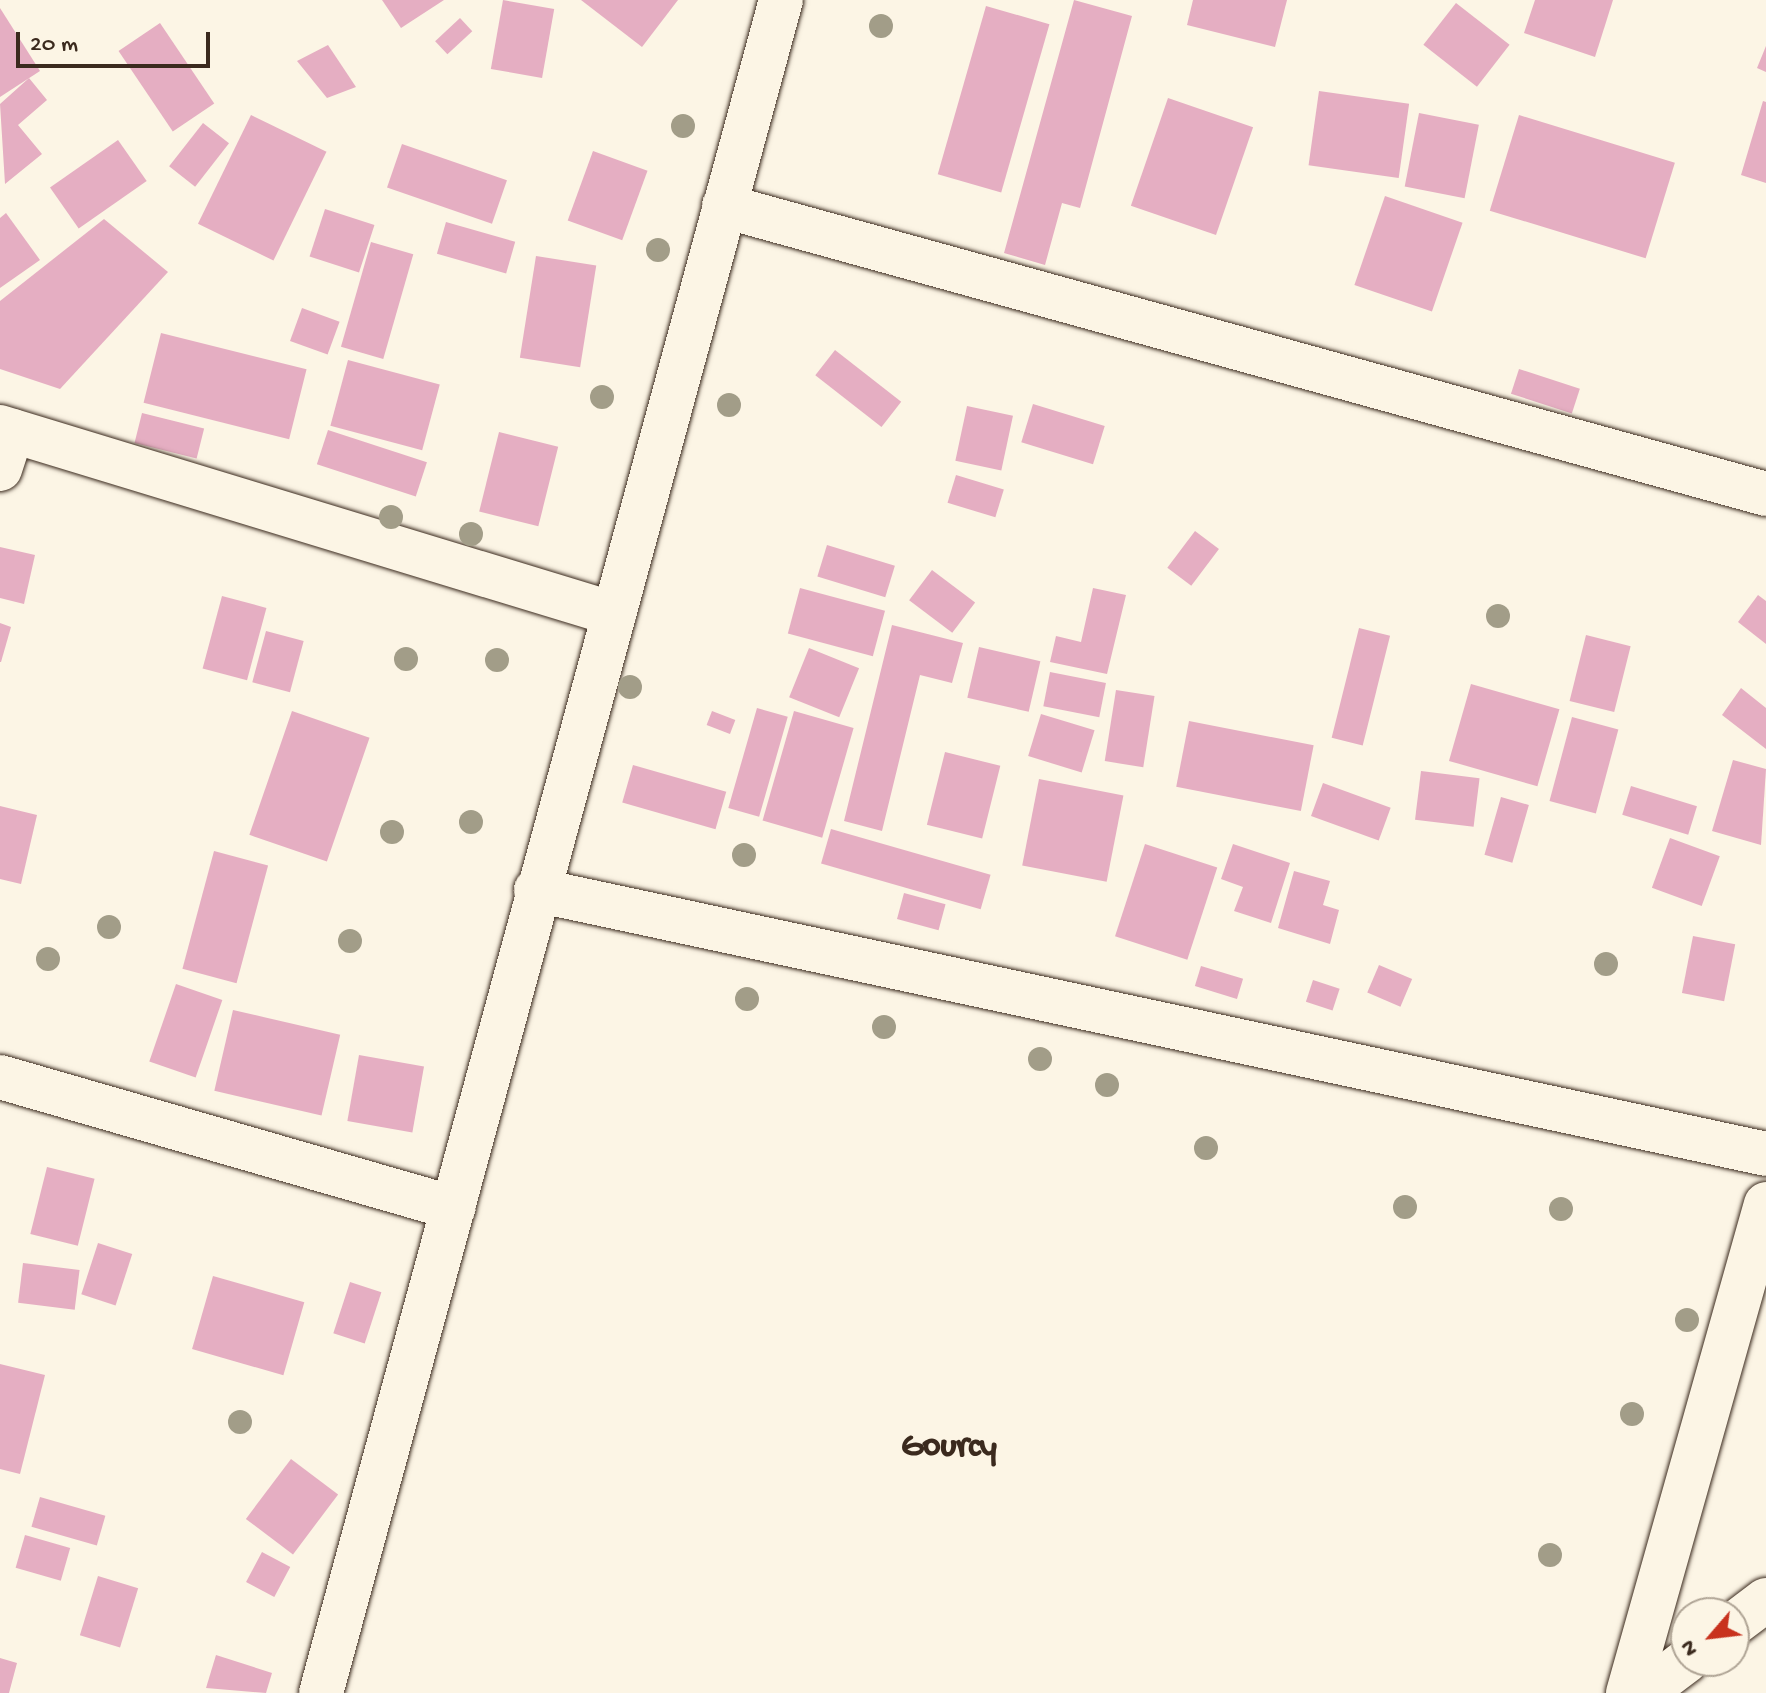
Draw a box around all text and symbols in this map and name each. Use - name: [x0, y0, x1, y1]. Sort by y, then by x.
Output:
- scale bar: [20, 16, 214, 66]
- text: 20 m: [30, 31, 78, 60]
- district label: Gourcy: [901, 1429, 997, 1469]
- north arrow: [1670, 1597, 1750, 1677]
- text: N: [1676, 1635, 1705, 1660]

